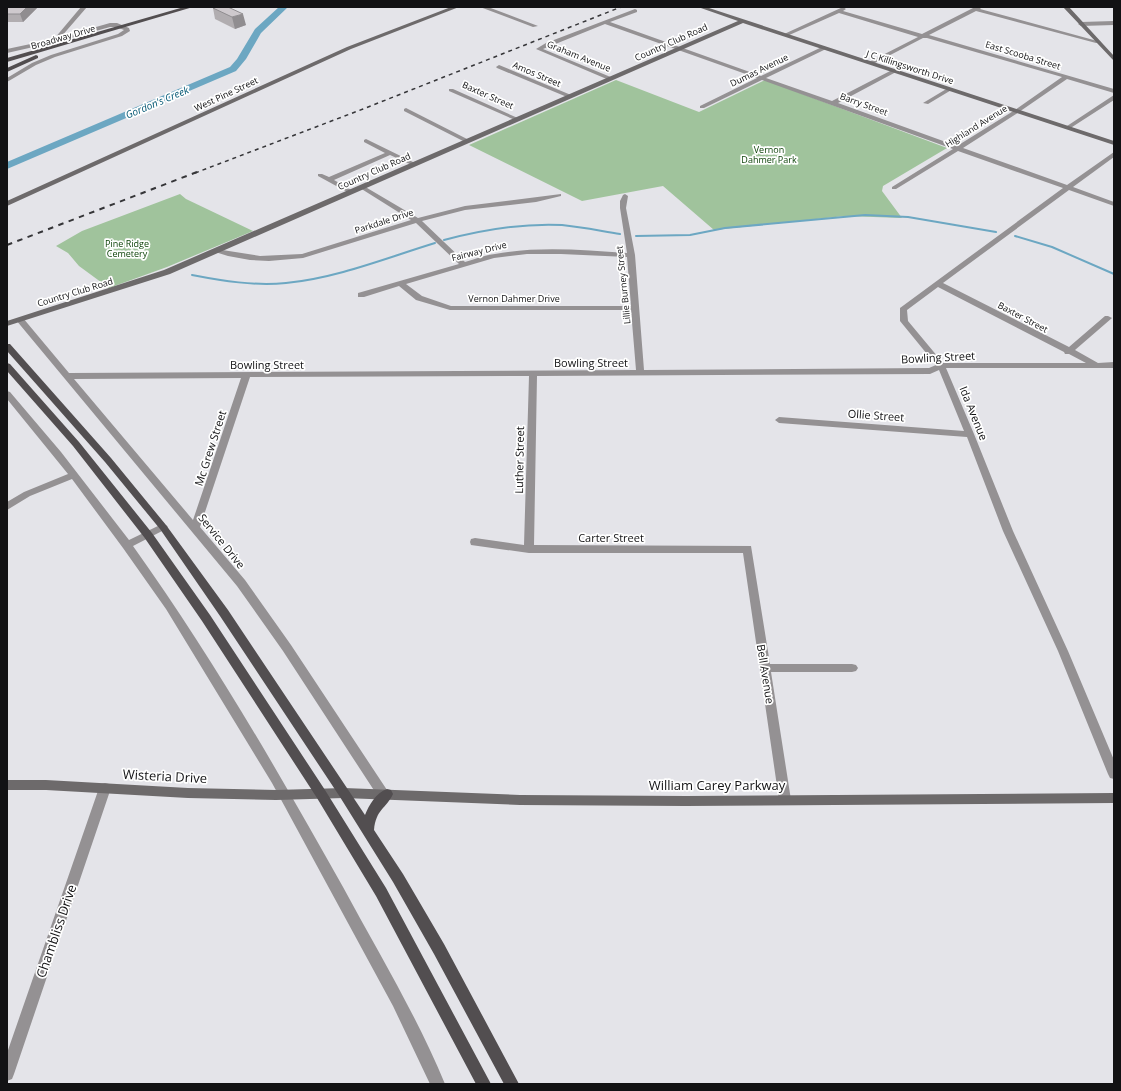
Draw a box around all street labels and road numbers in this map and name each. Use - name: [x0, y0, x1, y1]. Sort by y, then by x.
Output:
- street label: Country Club Road: [632, 20, 710, 64]
- street label: Broadway Drive: [29, 22, 97, 52]
- street label: Graham Avenue: [545, 37, 613, 75]
- street label: East Scooba Street: [984, 37, 1062, 73]
- street label: J C Killingsworth Drive: [864, 46, 955, 87]
- street label: Dumas Avenue: [728, 50, 790, 90]
- street label: Amos Street: [511, 58, 563, 90]
- street label: West Pine Street: [192, 74, 260, 114]
- street label: Baxter Street: [460, 78, 516, 112]
- street label: Barry Street: [838, 89, 890, 119]
- street label: Highland Avenue: [942, 102, 1010, 150]
- street label: Country Club Road: [335, 149, 413, 193]
- street label: Parkdale Drive: [353, 205, 415, 237]
- street label: Fairway Drive: [450, 238, 508, 264]
- street label: Lillie Burney Street: [612, 245, 634, 325]
- street label: Country Club Road: [35, 274, 115, 310]
- street label: Vernon Dahmer Drive: [468, 292, 560, 305]
- street label: Baxter Street: [996, 298, 1050, 336]
- street label: Bowling Street: [901, 348, 975, 366]
- street label: Bowling Street: [554, 355, 628, 370]
- street label: Bowling Street: [230, 357, 304, 372]
- street label: Ida Avenue: [956, 384, 992, 442]
- street label: Ollie Street: [847, 406, 905, 424]
- street label: Mc Grew Street: [191, 408, 229, 488]
- street label: Luther Street: [511, 426, 527, 494]
- street label: Service Drive: [195, 511, 249, 571]
- street label: Carter Street: [578, 530, 644, 545]
- street label: Bell Avenue: [754, 643, 778, 705]
- street label: Wisteria Drive: [122, 765, 208, 787]
- street label: William Carey Parkway: [649, 776, 786, 794]
- street label: Chambliss Drive: [32, 882, 80, 980]

